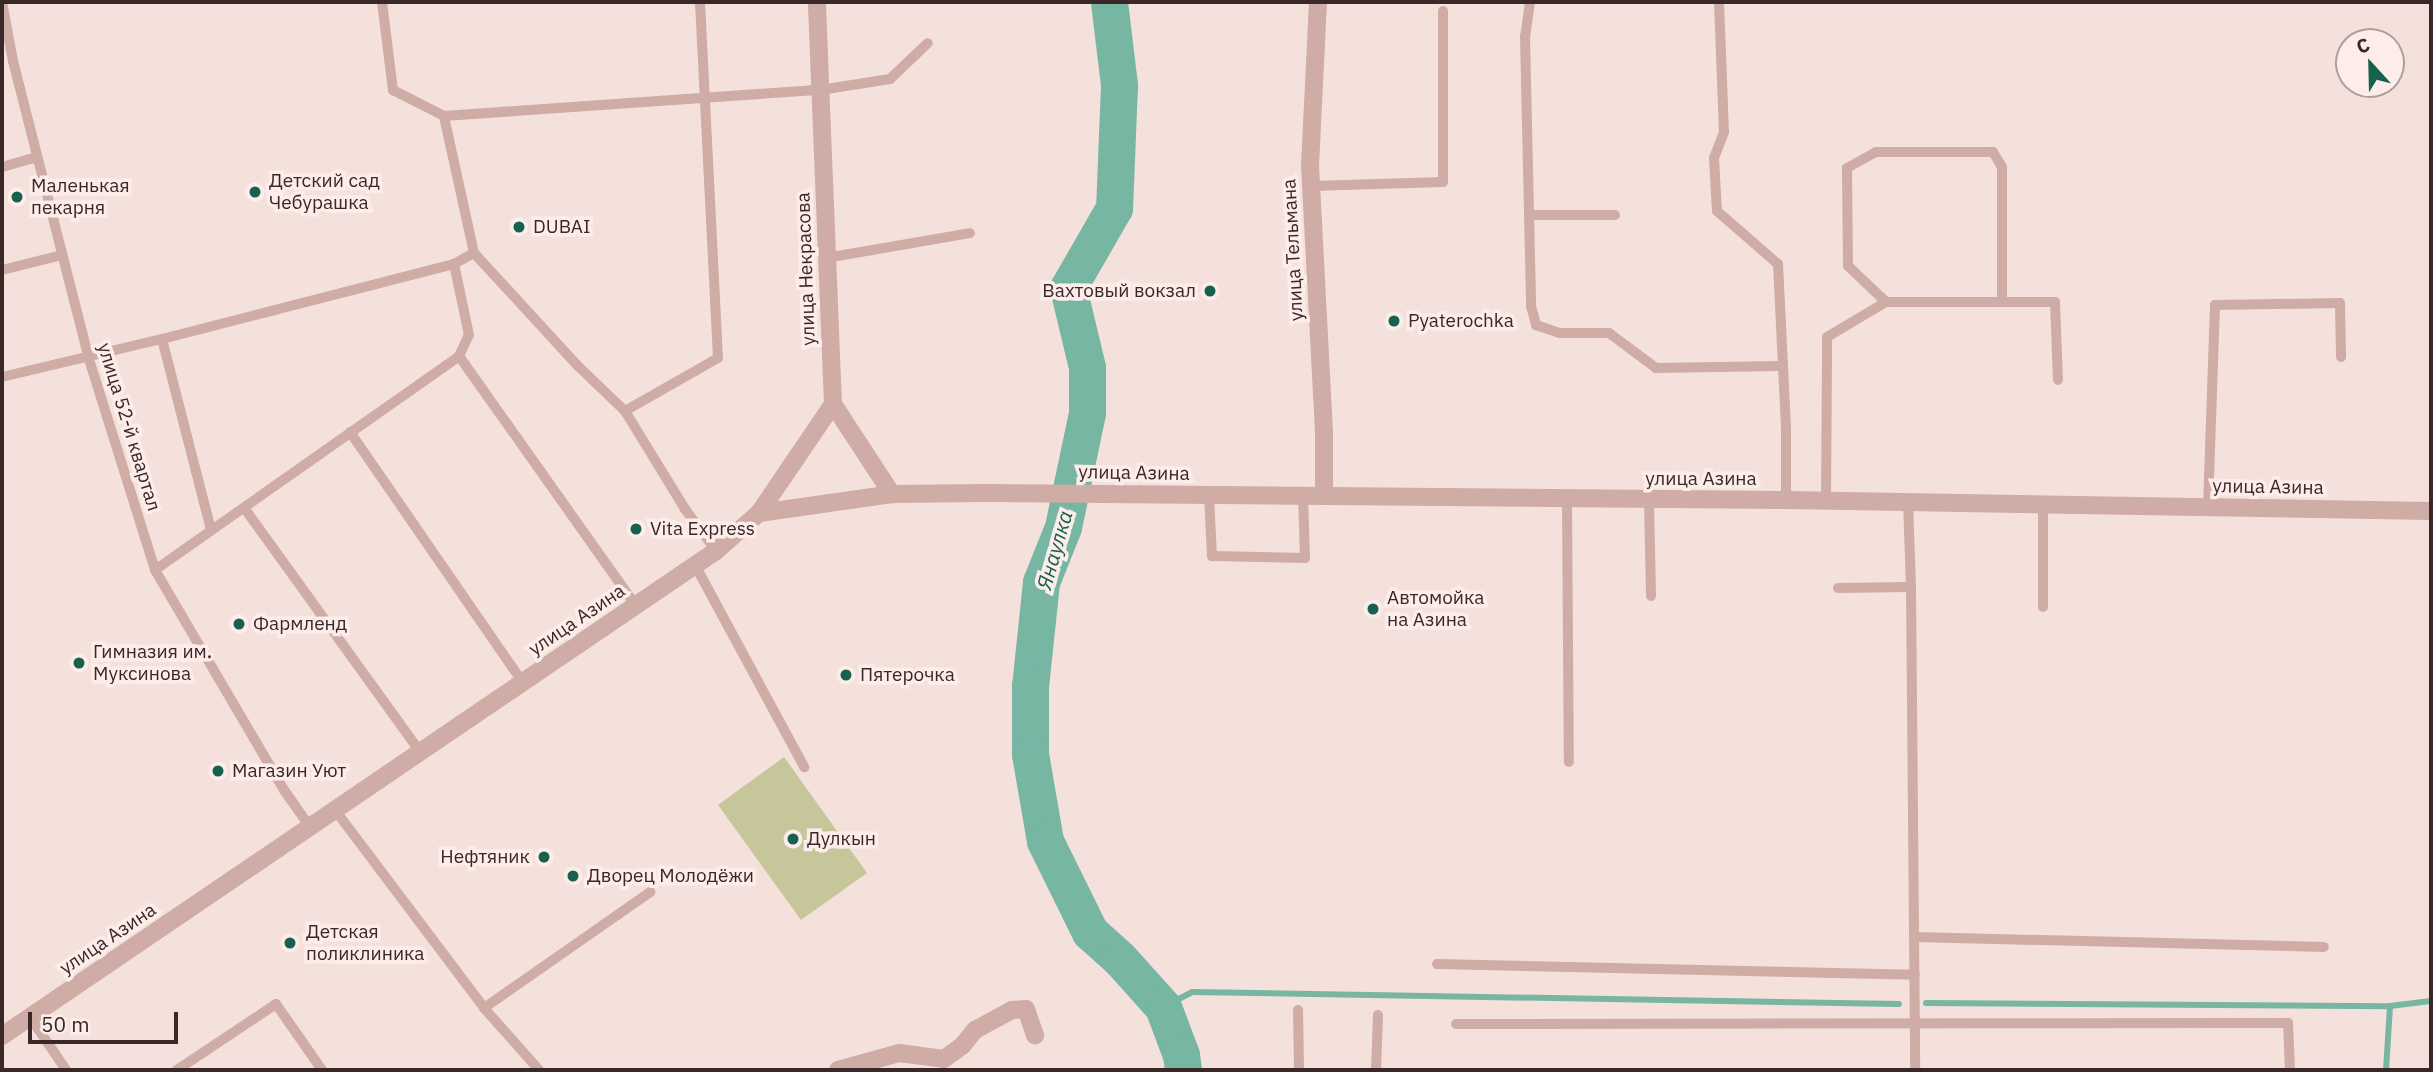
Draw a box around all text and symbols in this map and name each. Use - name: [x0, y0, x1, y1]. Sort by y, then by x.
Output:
- north arrow: [2335, 28, 2405, 98]
- text: С: [2353, 32, 2373, 59]
- place label: Детский сад Чебурашка: [269, 170, 380, 214]
- place label: Маленькая пекарня: [31, 175, 130, 219]
- street label: улица Тельмана: [1278, 178, 1308, 322]
- marker: Детский сад Чебурашка: [247, 184, 263, 200]
- marker: Маленькая пекарня: [9, 189, 25, 205]
- street label: улица Некрасова: [792, 192, 820, 346]
- place label: DUBAI: [533, 216, 591, 238]
- marker: DUBAI: [511, 219, 527, 235]
- place label: Вахтовый вокзал: [1042, 280, 1196, 302]
- marker: Вахтовый вокзал: [1202, 283, 1218, 299]
- place label: Pyaterochka: [1408, 310, 1514, 332]
- marker: Pyaterochka: [1386, 313, 1402, 329]
- street label: улица 52-й квартал: [93, 340, 165, 514]
- street label: улица Азина: [1078, 461, 1190, 485]
- street label: улица Азина: [1645, 468, 1757, 490]
- street label: улица Азина: [2212, 475, 2324, 499]
- water label: Янаулка: [1031, 507, 1077, 593]
- place label: Vita Express: [650, 518, 755, 540]
- marker: Vita Express: [628, 521, 644, 537]
- street label: улица Азина: [524, 579, 630, 661]
- place label: Автомойка на Азина: [1387, 587, 1484, 631]
- marker: Автомойка на Азина: [1365, 601, 1381, 617]
- place label: Фармленд: [253, 613, 347, 635]
- marker: Фармленд: [231, 616, 247, 632]
- place label: Гимназия им. Муксинова: [93, 641, 212, 685]
- marker: Гимназия им. Муксинова: [71, 655, 87, 671]
- place label: Пятерочка: [860, 664, 955, 686]
- marker: Пятерочка: [838, 667, 854, 683]
- place label: Магазин Уют: [232, 760, 346, 782]
- marker: Магазин Уют: [210, 763, 226, 779]
- place label: Дулкын: [807, 828, 876, 850]
- marker: Дулкын: [785, 831, 801, 847]
- place label: Нефтяник: [440, 846, 530, 868]
- marker: Нефтяник: [536, 849, 552, 865]
- place label: Дворец Молодёжи: [587, 865, 754, 887]
- marker: Дворец Молодёжи: [565, 868, 581, 884]
- street label: улица Азина: [55, 898, 161, 980]
- place label: Детская поликлиника: [306, 921, 424, 965]
- marker: Детская поликлиника: [280, 933, 300, 953]
- scale bar: [32, 998, 182, 1042]
- text: 50 m: [41, 1010, 90, 1038]

